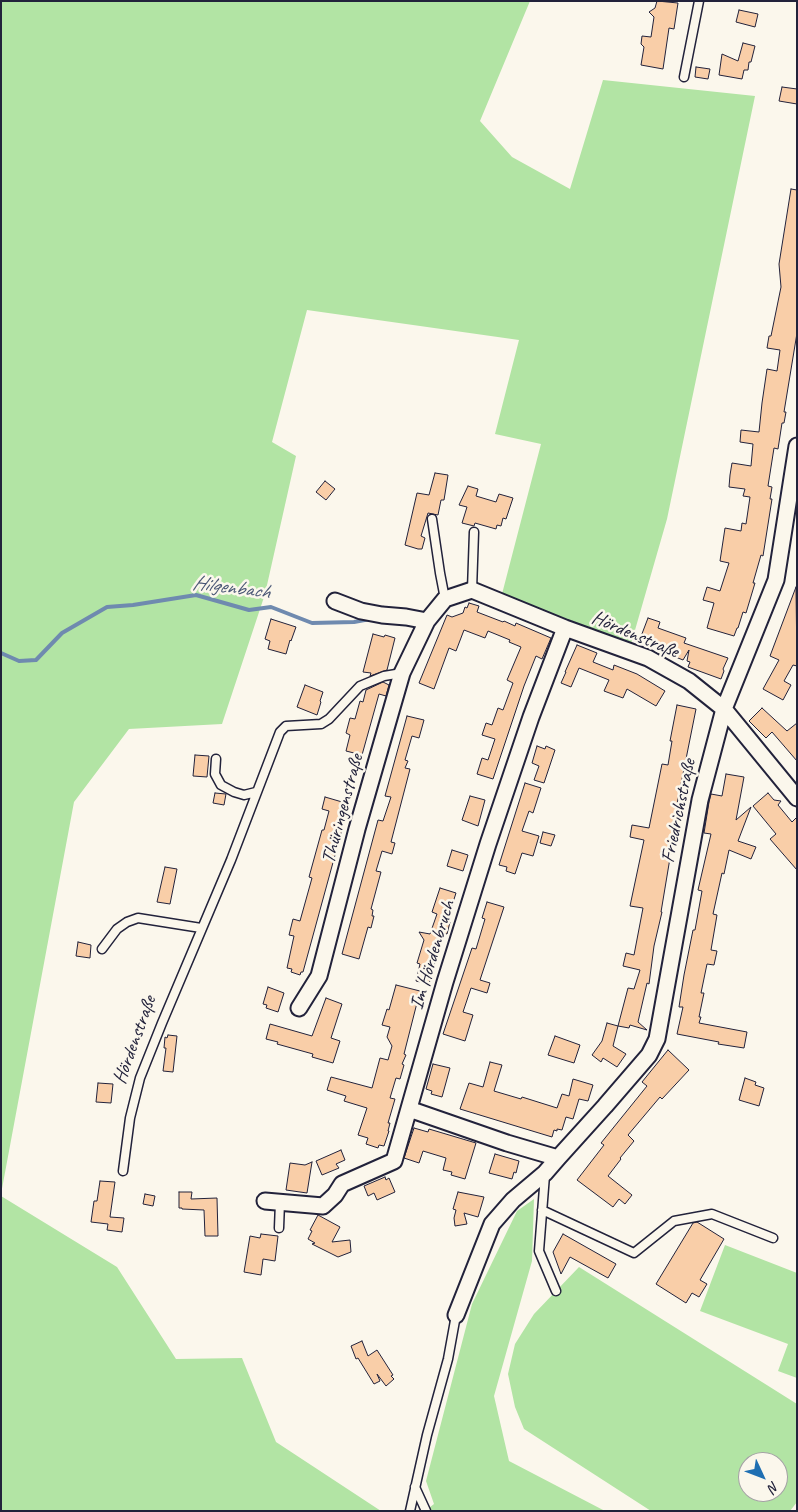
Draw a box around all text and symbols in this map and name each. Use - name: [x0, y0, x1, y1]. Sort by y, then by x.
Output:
- water label: Hilgenbach: [191, 571, 271, 605]
- street label: Hördenstraße: [588, 606, 682, 664]
- street label: Thüringenstraße: [317, 752, 369, 866]
- street label: Friedrichstraße: [656, 757, 702, 865]
- street label: Im Hördenbruch: [405, 897, 461, 1013]
- street label: Hördenstraße: [108, 993, 162, 1087]
- north arrow: [738, 1452, 788, 1502]
- text: N: [764, 1478, 783, 1496]

